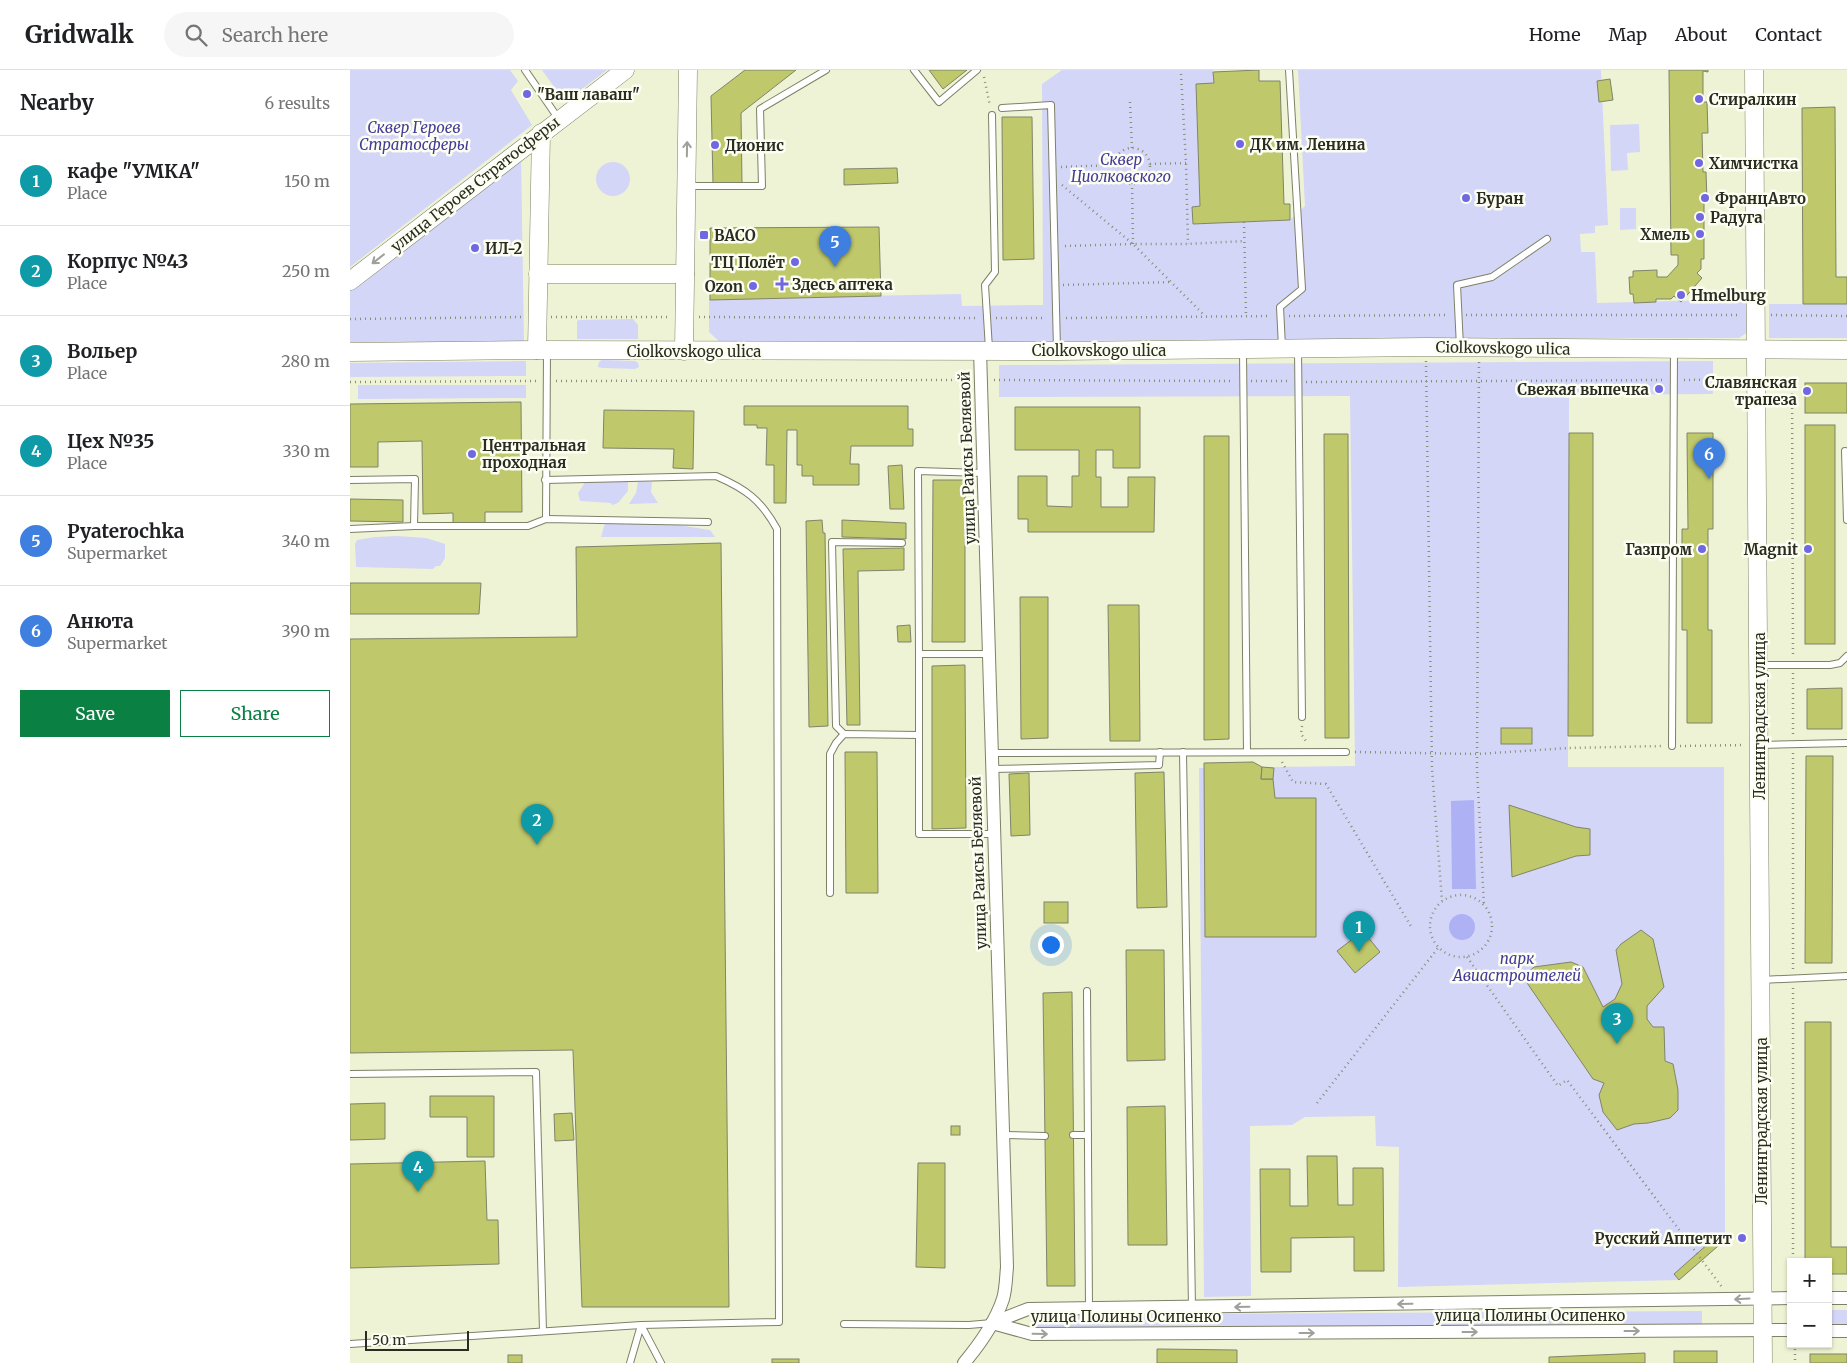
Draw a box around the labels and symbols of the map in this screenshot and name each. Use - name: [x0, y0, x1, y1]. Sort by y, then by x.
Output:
- place label: "Ваш лаваш": [537, 85, 640, 104]
- marker: "Ваш лаваш": [521, 88, 533, 100]
- place label: Стиралкин: [1709, 90, 1797, 109]
- marker: Стиралкин: [1693, 93, 1705, 105]
- street label: улица Героев Стратосферы: [387, 112, 563, 256]
- park label: Сквер Героев Стратосферы: [359, 118, 469, 154]
- place label: ДК им. Ленина: [1250, 135, 1366, 154]
- place label: Дионис: [725, 136, 784, 155]
- marker: ДК им. Ленина: [1234, 138, 1246, 150]
- marker: Дионис: [709, 139, 721, 151]
- one-way arrow: [682, 141, 691, 157]
- park label: Сквер Циолковского: [1071, 150, 1171, 186]
- place label: Химчистка: [1709, 154, 1799, 173]
- marker: Химчистка: [1693, 157, 1705, 169]
- place label: Буран: [1476, 189, 1524, 208]
- place label: ФранцАвто: [1715, 189, 1806, 208]
- marker: Буран: [1460, 192, 1472, 204]
- marker: ФранцАвто: [1699, 192, 1711, 204]
- place label: Радуга: [1710, 208, 1763, 227]
- marker: Радуга: [1694, 211, 1706, 223]
- place label: Хмель: [1640, 225, 1690, 244]
- place label: ВАСО: [714, 226, 756, 245]
- pin: 5: [819, 226, 851, 267]
- marker: Хмель: [1694, 228, 1706, 240]
- marker: ВАСО: [698, 229, 710, 241]
- place label: ИЛ-2: [485, 239, 523, 258]
- marker: ИЛ-2: [469, 242, 481, 254]
- place label: ТЦ Полёт: [711, 253, 785, 272]
- one-way arrow: [371, 254, 385, 264]
- marker: ТЦ Полёт: [789, 256, 801, 268]
- place label: Здесь аптека: [792, 275, 893, 294]
- place label: Ozon: [705, 277, 743, 296]
- marker: Здесь аптека: [776, 278, 788, 290]
- marker: Ozon: [747, 280, 759, 292]
- place label: Hmelburg: [1691, 286, 1767, 305]
- marker: Hmelburg: [1675, 289, 1687, 301]
- street label: Ciolkovskogo ulica: [1435, 337, 1571, 359]
- street label: Ciolkovskogo ulica: [1032, 341, 1166, 360]
- street label: Ciolkovskogo ulica: [627, 342, 761, 361]
- street label: улица Раисы Беляевой: [954, 371, 980, 545]
- place label: Славянская трапеза: [1705, 373, 1798, 409]
- place label: Свежая выпечка: [1517, 380, 1650, 399]
- marker: Свежая выпечка: [1653, 383, 1665, 395]
- marker: Славянская трапеза: [1801, 385, 1813, 397]
- place label: Центральная проходная: [482, 436, 586, 472]
- pin: 6: [1693, 438, 1725, 479]
- marker: Центральная проходная: [466, 448, 478, 460]
- place label: Газпром: [1625, 540, 1692, 559]
- place label: Magnit: [1744, 540, 1798, 559]
- marker: Газпром: [1696, 543, 1708, 555]
- marker: Magnit: [1802, 543, 1814, 555]
- street label: Ленинградская улица: [1750, 632, 1769, 800]
- street label: улица Раисы Беляевой: [965, 776, 991, 950]
- pin: 2: [521, 804, 553, 845]
- pin: 1: [1343, 911, 1375, 952]
- your location: [1038, 932, 1064, 958]
- park label: парк Авиастроителей: [1452, 949, 1581, 985]
- pin: 3: [1601, 1003, 1633, 1044]
- street label: Ленинградская улица: [1752, 1037, 1771, 1205]
- pin: 4: [402, 1151, 434, 1192]
- place label: Русский Аппетит: [1595, 1229, 1732, 1248]
- marker: Русский Аппетит: [1736, 1232, 1748, 1244]
- one-way arrow: [1734, 1294, 1750, 1303]
- one-way arrow: [1397, 1300, 1413, 1309]
- one-way arrow: [1234, 1302, 1250, 1312]
- street label: улица Полины Осипенко: [1435, 1306, 1626, 1325]
- street label: улица Полины Осипенко: [1031, 1307, 1222, 1326]
- one-way arrow: [1624, 1326, 1640, 1336]
- one-way arrow: [1461, 1327, 1477, 1337]
- scale bar: [365, 1328, 469, 1351]
- one-way arrow: [1298, 1328, 1315, 1338]
- one-way arrow: [1031, 1329, 1047, 1339]

